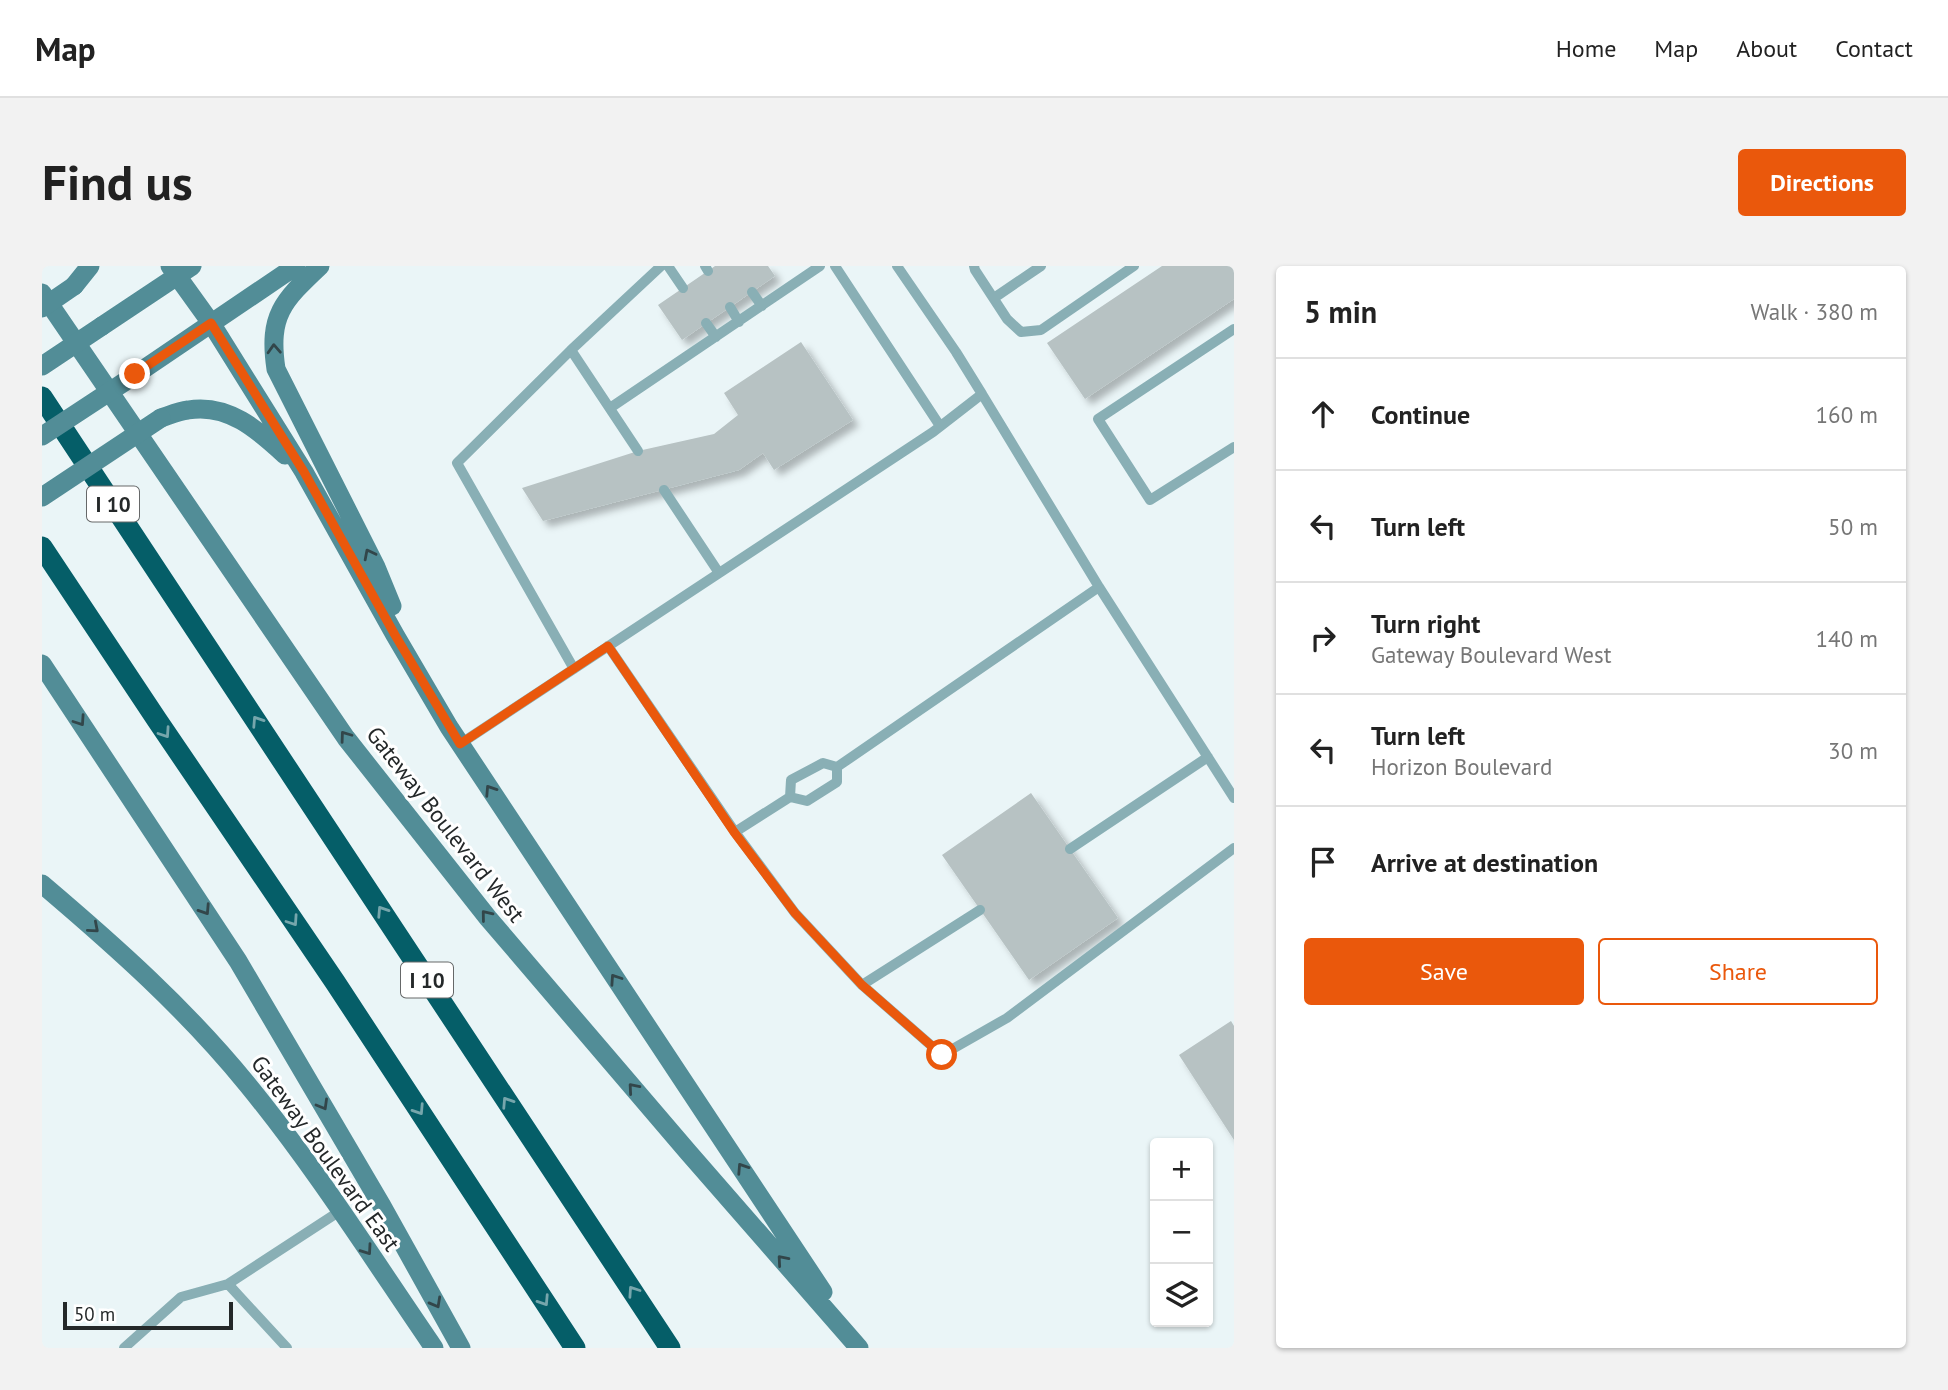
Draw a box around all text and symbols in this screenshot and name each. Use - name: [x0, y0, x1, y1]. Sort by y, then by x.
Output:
- text: Map: [35, 27, 96, 70]
- text: Home: [1556, 33, 1616, 64]
- text: Map: [1654, 33, 1698, 64]
- text: About: [1736, 33, 1797, 64]
- text: Contact: [1835, 33, 1913, 64]
- button: Directions: [1738, 149, 1906, 216]
- text: Find us: [42, 150, 193, 214]
- text: 5 min: [1304, 292, 1377, 331]
- text: Walk · 380 m: [1751, 297, 1878, 326]
- one-way arrow: [267, 343, 282, 354]
- route end: [119, 358, 150, 389]
- icon: ahead: [1304, 395, 1342, 433]
- text: Continue: [1371, 398, 1470, 431]
- text: 160 m: [1816, 400, 1878, 429]
- road number: I 10: [87, 486, 139, 522]
- icon: left: [1304, 507, 1342, 545]
- text: Turn left: [1371, 510, 1465, 543]
- text: 50 m: [1828, 512, 1878, 541]
- one-way arrow: [363, 549, 377, 561]
- text: Turn right: [1371, 607, 1480, 640]
- icon: right: [1304, 619, 1342, 657]
- text: 140 m: [1816, 624, 1878, 653]
- text: Gateway Boulevard West: [1371, 640, 1612, 669]
- one-way arrow: [72, 713, 85, 726]
- one-way arrow: [252, 716, 265, 729]
- text: Turn left: [1371, 719, 1465, 752]
- street label: Gateway Boulevard West: [361, 720, 532, 928]
- one-way arrow: [157, 725, 170, 738]
- one-way arrow: [341, 731, 353, 744]
- icon: left: [1304, 731, 1342, 769]
- text: 30 m: [1828, 736, 1878, 765]
- text: Horizon Boulevard: [1371, 752, 1552, 781]
- one-way arrow: [485, 784, 498, 797]
- icon: arrive: [1304, 843, 1342, 881]
- text: Arrive at destination: [1371, 846, 1598, 879]
- one-way arrow: [197, 903, 210, 916]
- one-way arrow: [377, 906, 390, 919]
- one-way arrow: [481, 910, 494, 922]
- one-way arrow: [285, 913, 298, 926]
- one-way arrow: [85, 920, 98, 932]
- button: Save: [1304, 938, 1584, 1005]
- button: Share: [1598, 938, 1878, 1005]
- road number: I 10: [401, 962, 453, 998]
- one-way arrow: [611, 974, 624, 987]
- route start: [926, 1039, 957, 1070]
- street label: Gateway Boulevard East: [245, 1049, 407, 1257]
- one-way arrow: [629, 1083, 641, 1096]
- one-way arrow: [502, 1096, 515, 1109]
- one-way arrow: [315, 1097, 328, 1110]
- one-way arrow: [411, 1103, 424, 1116]
- map controls: [1150, 1138, 1213, 1327]
- button: +: [1150, 1138, 1213, 1201]
- one-way arrow: [737, 1163, 750, 1176]
- button: −: [1150, 1201, 1213, 1264]
- one-way arrow: [359, 1242, 371, 1255]
- one-way arrow: [778, 1255, 790, 1268]
- button: layers: [1150, 1264, 1213, 1327]
- one-way arrow: [628, 1286, 641, 1299]
- one-way arrow: [535, 1293, 548, 1306]
- one-way arrow: [427, 1295, 441, 1308]
- scale bar: [63, 1299, 233, 1331]
- text: 50 m: [74, 1302, 115, 1326]

